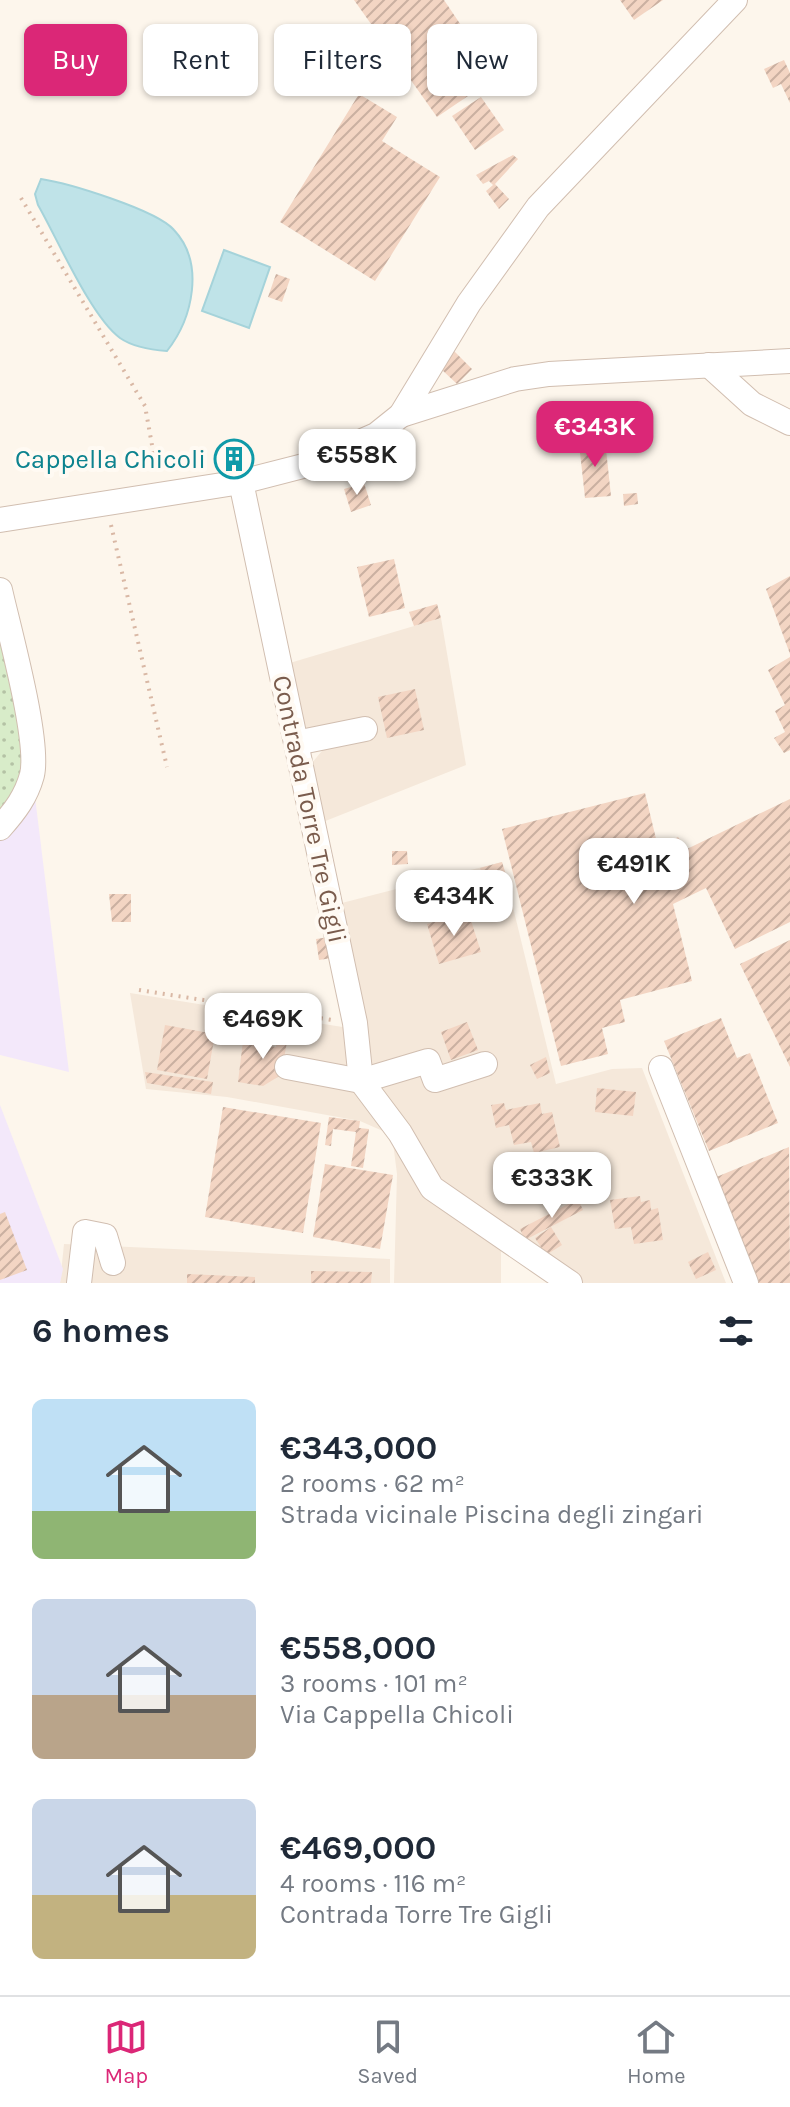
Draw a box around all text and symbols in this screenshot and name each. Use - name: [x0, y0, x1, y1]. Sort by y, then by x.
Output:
- chip: Buy: [24, 24, 127, 96]
- chip: Rent: [143, 24, 258, 96]
- chip: Filters: [274, 24, 411, 96]
- chip: New: [427, 24, 537, 96]
- pin: €343K: [539, 401, 651, 469]
- text: €343K: [554, 411, 636, 442]
- pin: €558K: [301, 429, 413, 497]
- building icon: Cappella Chicoli: [213, 438, 255, 480]
- text: €558K: [317, 439, 397, 470]
- place label: Cappella Chicoli: [15, 444, 206, 475]
- street label: Contrada Torre Tre Gigli: [266, 672, 353, 946]
- pin: €491K: [578, 838, 690, 906]
- text: €491K: [597, 848, 671, 879]
- pin: €434K: [398, 870, 510, 938]
- text: €434K: [414, 880, 494, 911]
- pin: €469K: [207, 993, 319, 1061]
- text: €469K: [223, 1003, 303, 1034]
- pin: €333K: [496, 1152, 608, 1220]
- text: €333K: [511, 1162, 593, 1193]
- icon: filters: [714, 1309, 758, 1353]
- text: 6 homes: [32, 1311, 170, 1351]
- text: €343,000: [280, 1428, 437, 1468]
- icon: home: [96, 1431, 192, 1527]
- text: 2 rooms · 62 m²: [280, 1468, 465, 1499]
- text: Strada vicinale Piscina degli zingari: [280, 1499, 704, 1530]
- text: €558,000: [280, 1628, 436, 1668]
- icon: home: [96, 1631, 192, 1727]
- text: 3 rooms · 101 m²: [280, 1668, 468, 1699]
- text: Via Cappella Chicoli: [280, 1699, 514, 1730]
- text: €469,000: [280, 1828, 436, 1868]
- icon: home: [96, 1831, 192, 1927]
- text: 4 rooms · 116 m²: [280, 1868, 467, 1899]
- text: Contrada Torre Tre Gigli: [280, 1899, 553, 1930]
- tab: Map: [104, 2015, 148, 2089]
- tab: Saved: [357, 2015, 418, 2089]
- tab: Home: [627, 2015, 686, 2089]

